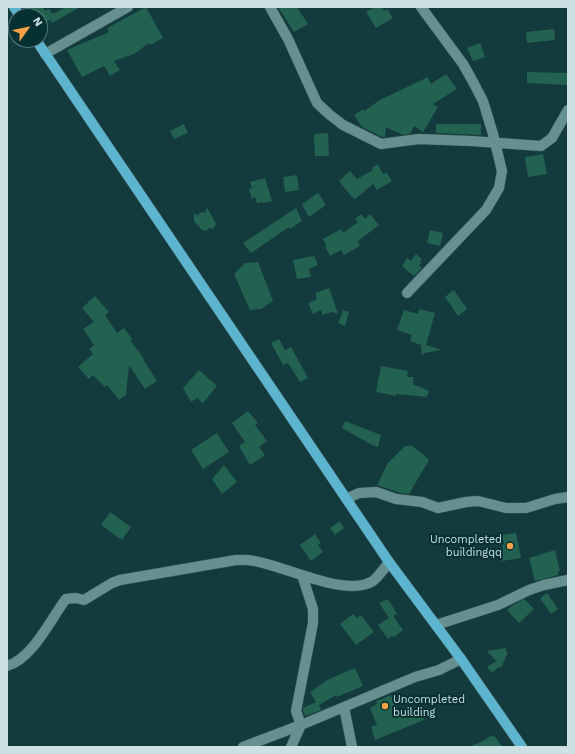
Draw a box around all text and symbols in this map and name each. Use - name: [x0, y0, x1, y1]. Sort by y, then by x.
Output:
- north arrow: [8, 8, 48, 48]
- text: N: [30, 15, 45, 29]
- place label: Uncompleted buildingqq: [430, 533, 502, 559]
- marker: Uncompleted buildingqq: [505, 541, 515, 551]
- place label: Uncompleted building: [393, 693, 465, 719]
- marker: Uncompleted building: [380, 701, 390, 711]

